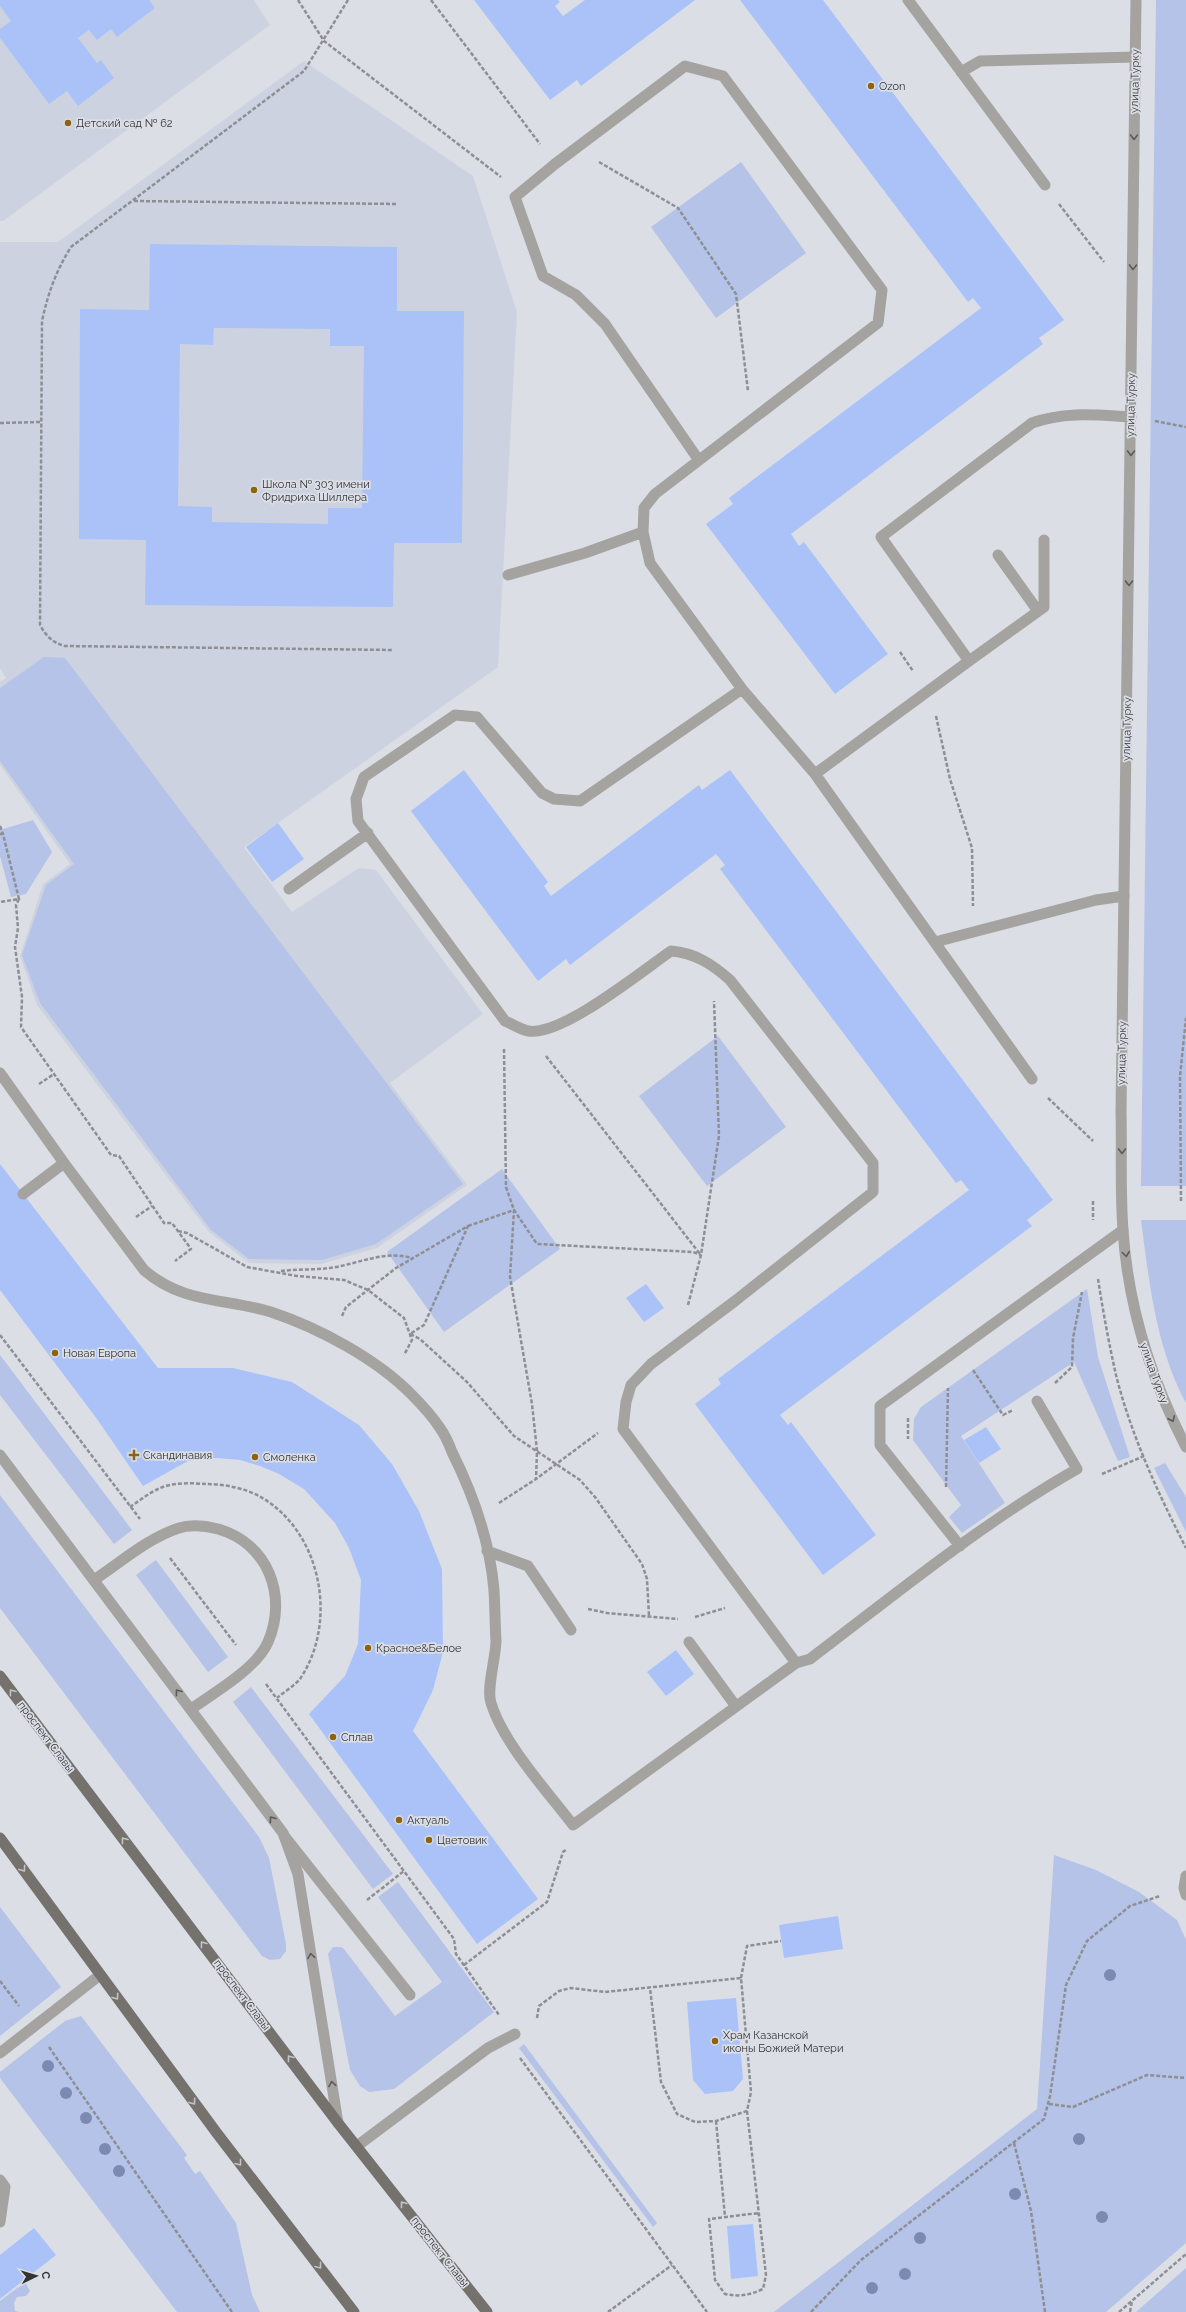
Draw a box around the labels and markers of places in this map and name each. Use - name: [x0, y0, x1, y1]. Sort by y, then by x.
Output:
- place label: Ozon: [879, 80, 906, 93]
- marker: Ozon: [866, 81, 876, 91]
- place label: Детский сад № 62: [76, 117, 173, 130]
- marker: Детский сад № 62: [63, 118, 73, 128]
- place label: Школа № 303 имени Фридриха Шиллера: [262, 478, 370, 504]
- marker: Школа № 303 имени Фридриха Шиллера: [249, 485, 259, 495]
- place label: Новая Европа: [63, 1347, 136, 1360]
- marker: Новая Европа: [50, 1348, 60, 1358]
- marker: Скандинавия: [128, 1449, 140, 1461]
- place label: Скандинавия: [143, 1449, 212, 1462]
- place label: Смоленка: [263, 1451, 316, 1464]
- marker: Смоленка: [250, 1452, 260, 1462]
- place label: Красное&Белое: [376, 1642, 462, 1655]
- marker: Красное&Белое: [363, 1643, 373, 1653]
- place label: Сплав: [341, 1731, 373, 1744]
- marker: Сплав: [328, 1732, 338, 1742]
- place label: Актуаль: [407, 1814, 449, 1827]
- marker: Актуаль: [394, 1815, 404, 1825]
- place label: Цветовик: [437, 1834, 488, 1847]
- marker: Цветовик: [424, 1835, 434, 1845]
- place label: Храм Казанской иконы Божией Матери: [723, 2029, 843, 2055]
- marker: Храм Казанской иконы Божией Матери: [710, 2036, 720, 2046]

